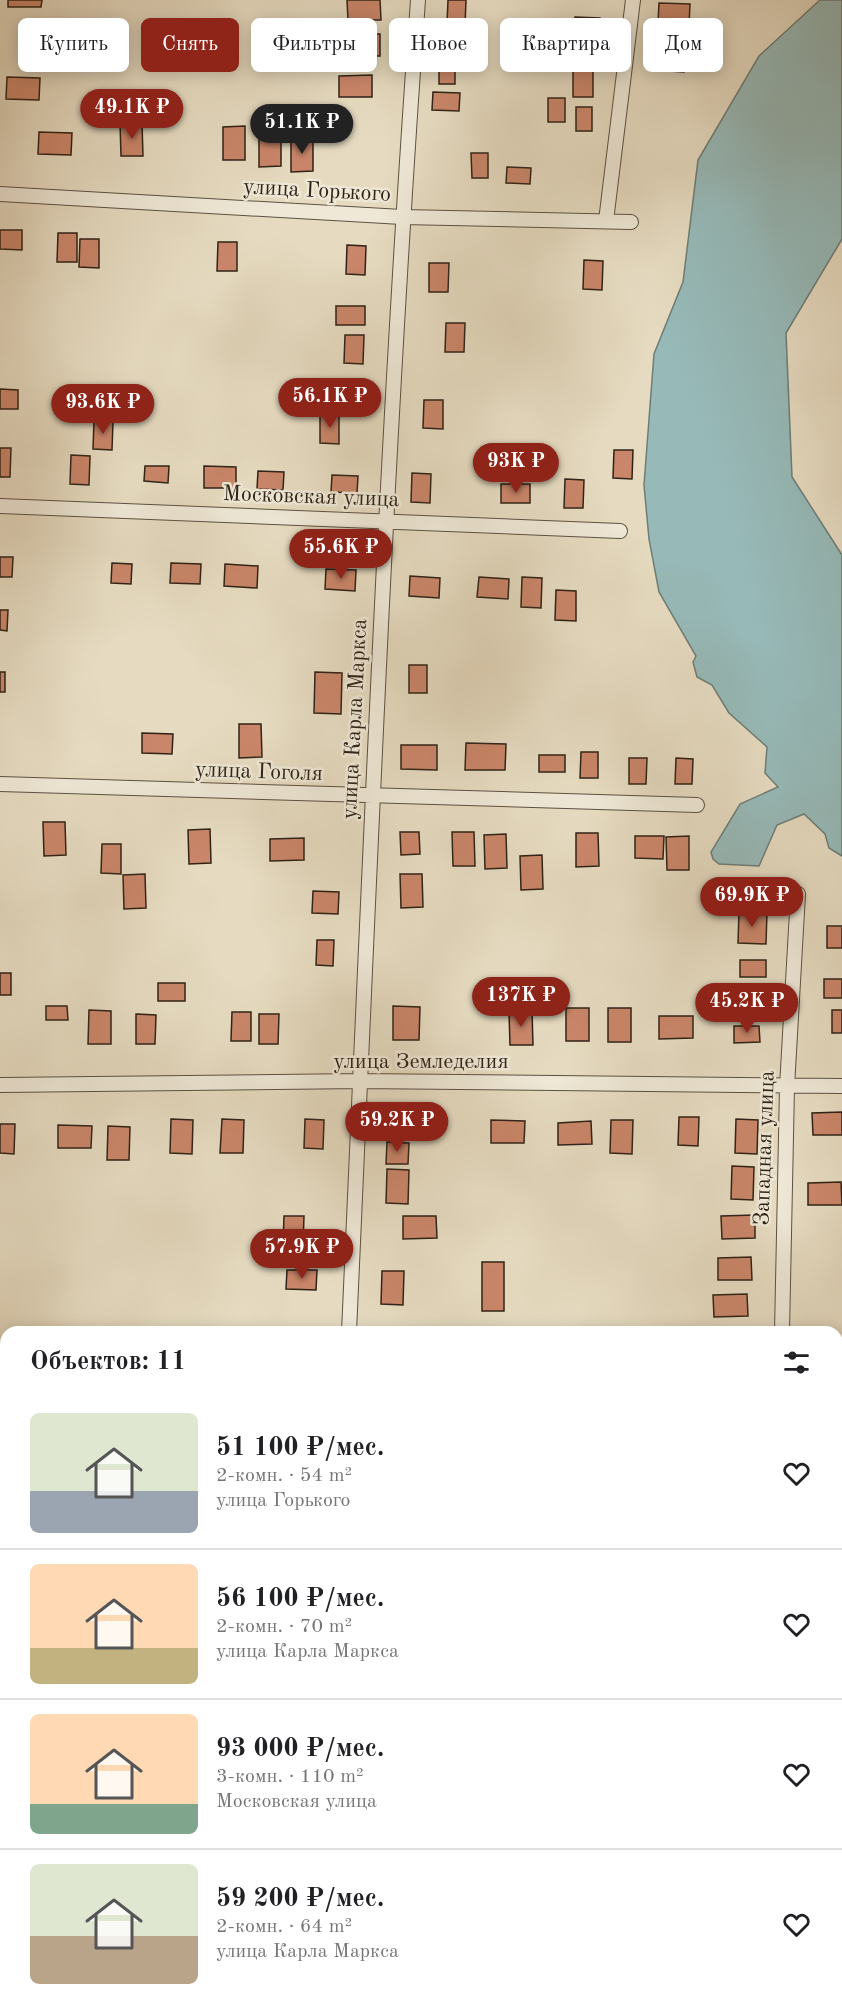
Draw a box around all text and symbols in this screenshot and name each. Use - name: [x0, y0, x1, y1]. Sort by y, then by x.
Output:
- chip: Купить: [18, 18, 129, 72]
- chip: Снять: [141, 18, 239, 72]
- chip: Фильтры: [251, 18, 377, 72]
- chip: Новое: [389, 18, 488, 72]
- chip: Квартира: [500, 18, 631, 72]
- chip: Дом: [643, 18, 723, 72]
- pin: 49.1K ₽: [77, 89, 187, 140]
- text: 49.1K ₽: [94, 98, 170, 118]
- pin: 51.1K ₽: [247, 104, 357, 155]
- text: 51.1K ₽: [264, 113, 340, 133]
- street label: улица Горького: [243, 176, 391, 206]
- pin: 56.1K ₽: [275, 378, 385, 429]
- pin: 93.6K ₽: [48, 384, 158, 435]
- text: 56.1K ₽: [292, 387, 368, 407]
- text: 93.6K ₽: [65, 393, 141, 413]
- pin: 93K ₽: [474, 443, 558, 494]
- text: 93K ₽: [487, 452, 545, 472]
- street label: Московская улица: [222, 483, 400, 511]
- pin: 55.6K ₽: [286, 529, 396, 580]
- text: 55.6K ₽: [303, 538, 379, 558]
- street label: улица Карла Маркса: [339, 618, 371, 820]
- street label: улица Гоголя: [195, 759, 323, 785]
- pin: 69.9K ₽: [697, 877, 807, 928]
- text: 69.9K ₽: [714, 886, 790, 906]
- pin: 137K ₽: [472, 977, 570, 1028]
- pin: 45.2K ₽: [692, 983, 802, 1034]
- text: 137K ₽: [486, 986, 556, 1006]
- text: 45.2K ₽: [709, 992, 785, 1012]
- street label: улица Земледелия: [333, 1051, 509, 1073]
- street label: Западная улица: [751, 1070, 779, 1226]
- pin: 59.2K ₽: [342, 1102, 452, 1153]
- text: 59.2K ₽: [359, 1111, 435, 1131]
- pin: 57.9K ₽: [247, 1229, 357, 1280]
- text: 57.9K ₽: [264, 1238, 340, 1258]
- icon: filters: [780, 1346, 813, 1379]
- text: Объектов: 11: [30, 1349, 186, 1375]
- text: 51 100 ₽/мес.: [216, 1435, 384, 1461]
- icon: home: [78, 1437, 150, 1509]
- icon: heart: [780, 1457, 813, 1490]
- text: 2-комн. · 54 m²: [216, 1466, 352, 1486]
- text: улица Горького: [216, 1491, 350, 1511]
- text: 56 100 ₽/мес.: [216, 1586, 384, 1612]
- icon: home: [78, 1588, 150, 1660]
- icon: heart: [780, 1608, 813, 1641]
- text: 2-комн. · 70 m²: [216, 1617, 352, 1637]
- text: улица Карла Маркса: [216, 1642, 399, 1662]
- text: 93 000 ₽/мес.: [216, 1736, 384, 1762]
- icon: home: [78, 1738, 150, 1810]
- icon: heart: [780, 1758, 813, 1791]
- text: 3-комн. · 110 m²: [216, 1767, 364, 1787]
- text: Московская улица: [216, 1792, 377, 1812]
- text: 59 200 ₽/мес.: [216, 1886, 384, 1912]
- icon: home: [78, 1888, 150, 1960]
- icon: heart: [780, 1908, 813, 1941]
- text: 2-комн. · 64 m²: [216, 1917, 352, 1937]
- text: улица Карла Маркса: [216, 1942, 399, 1962]

